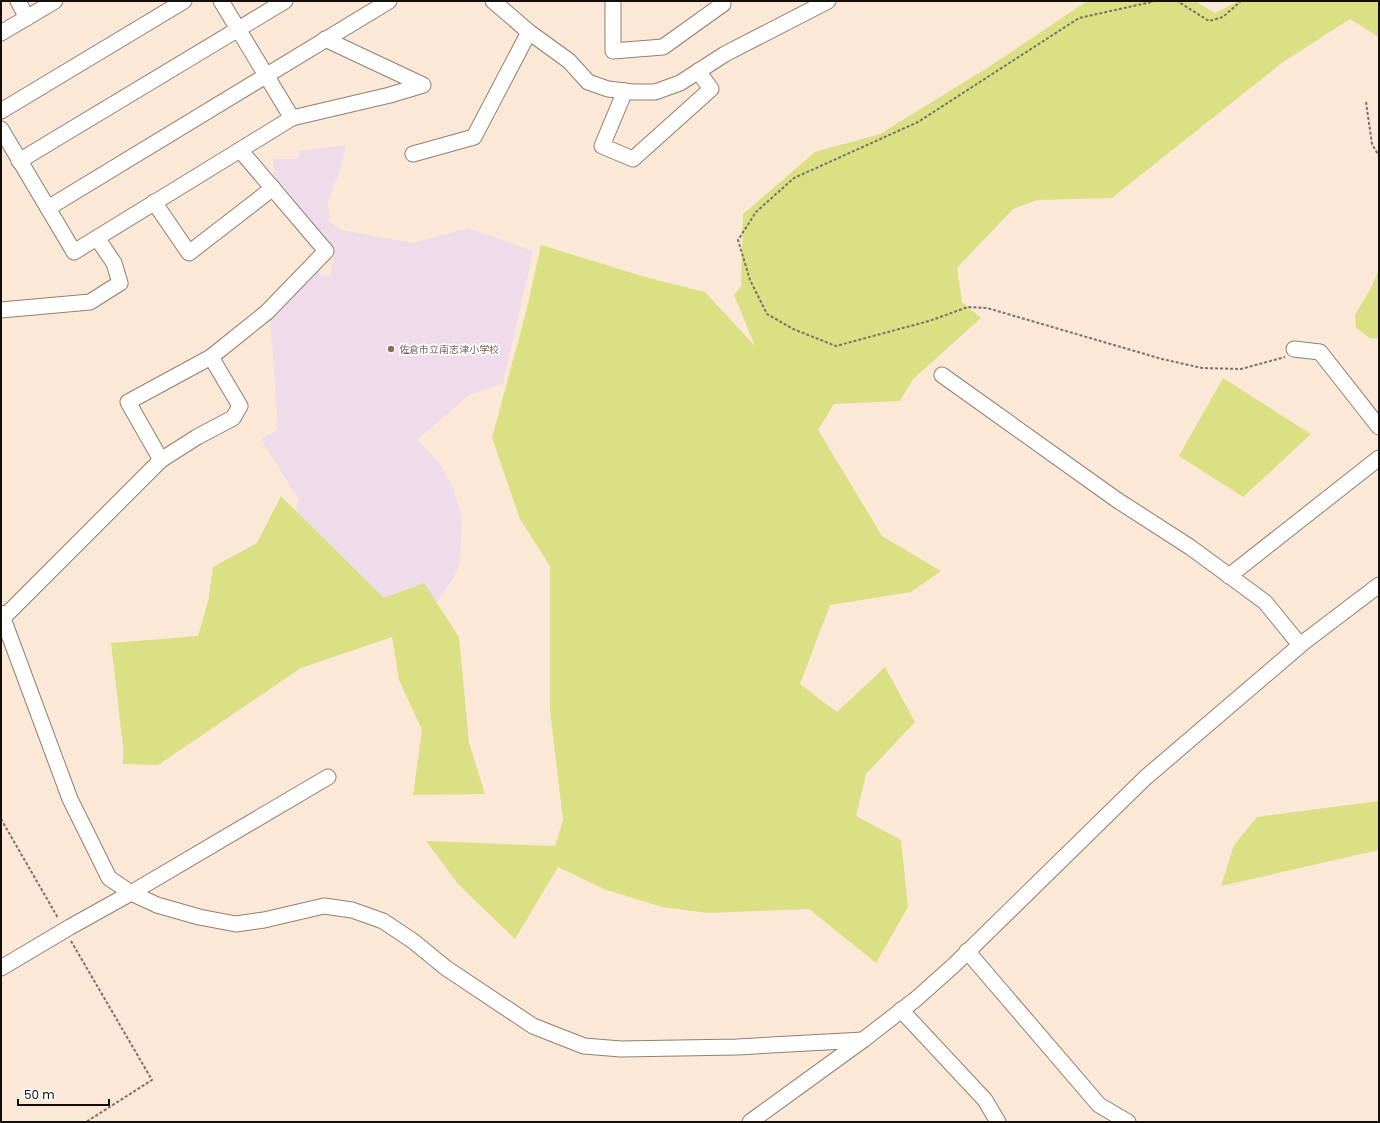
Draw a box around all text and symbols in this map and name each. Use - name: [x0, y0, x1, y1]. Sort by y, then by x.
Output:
- place label: 佐倉市立南志津小学校: [399, 342, 499, 357]
- marker: 佐倉市立南志津小学校: [386, 344, 396, 354]
- scale bar: [18, 1081, 109, 1107]
- text: 50 m: [24, 1086, 55, 1103]

